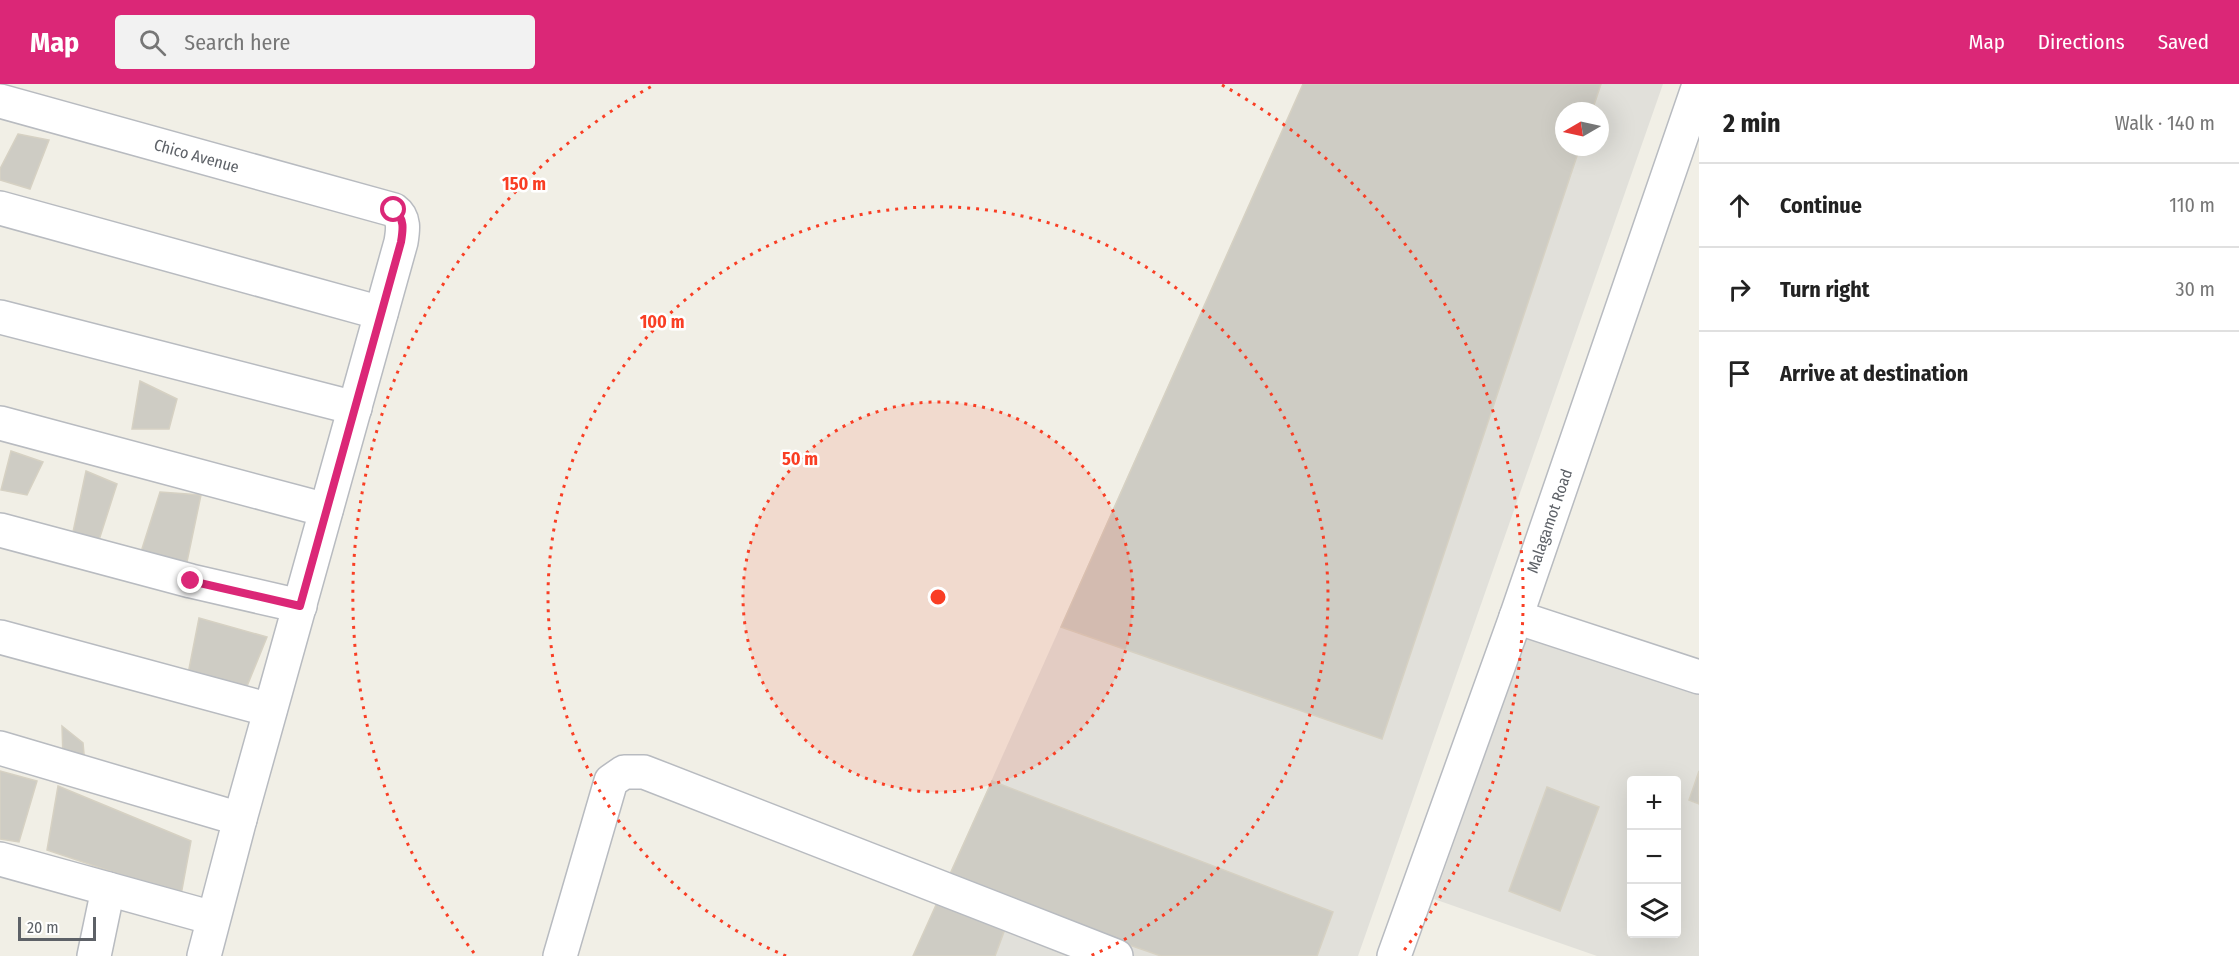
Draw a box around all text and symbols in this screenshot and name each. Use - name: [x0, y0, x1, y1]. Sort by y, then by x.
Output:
- search box: [115, 15, 535, 69]
- text: Map: [30, 26, 79, 59]
- icon: search: [136, 26, 169, 59]
- text: Search here: [184, 29, 290, 56]
- text: Map: [1968, 29, 2005, 55]
- text: Directions: [2038, 29, 2125, 55]
- text: Saved: [2158, 29, 2209, 55]
- north arrow: [1555, 102, 1609, 156]
- text: 2 min: [1723, 108, 1781, 139]
- text: Walk · 140 m: [2115, 111, 2215, 135]
- street label: Chico Avenue: [152, 135, 241, 177]
- text: 150 m: [502, 173, 546, 195]
- icon: ahead: [1723, 189, 1756, 222]
- text: Continue: [1780, 192, 1862, 219]
- text: 110 m: [2169, 193, 2215, 217]
- route start: [380, 196, 406, 222]
- icon: right: [1723, 273, 1756, 306]
- text: Turn right: [1780, 276, 1869, 303]
- text: 30 m: [2175, 277, 2215, 301]
- text: 100 m: [640, 311, 684, 333]
- icon: arrive: [1723, 357, 1756, 390]
- text: Arrive at destination: [1780, 360, 1968, 387]
- text: 50 m: [782, 448, 818, 470]
- street label: Malagamot Road: [1523, 466, 1576, 576]
- route end: [177, 567, 203, 593]
- centre of rings: [928, 587, 948, 607]
- map controls: [1627, 776, 1681, 938]
- button: +: [1627, 776, 1681, 830]
- button: −: [1627, 830, 1681, 884]
- button: layers: [1627, 884, 1681, 938]
- scale bar: [18, 914, 96, 942]
- text: 20 m: [27, 918, 58, 937]

